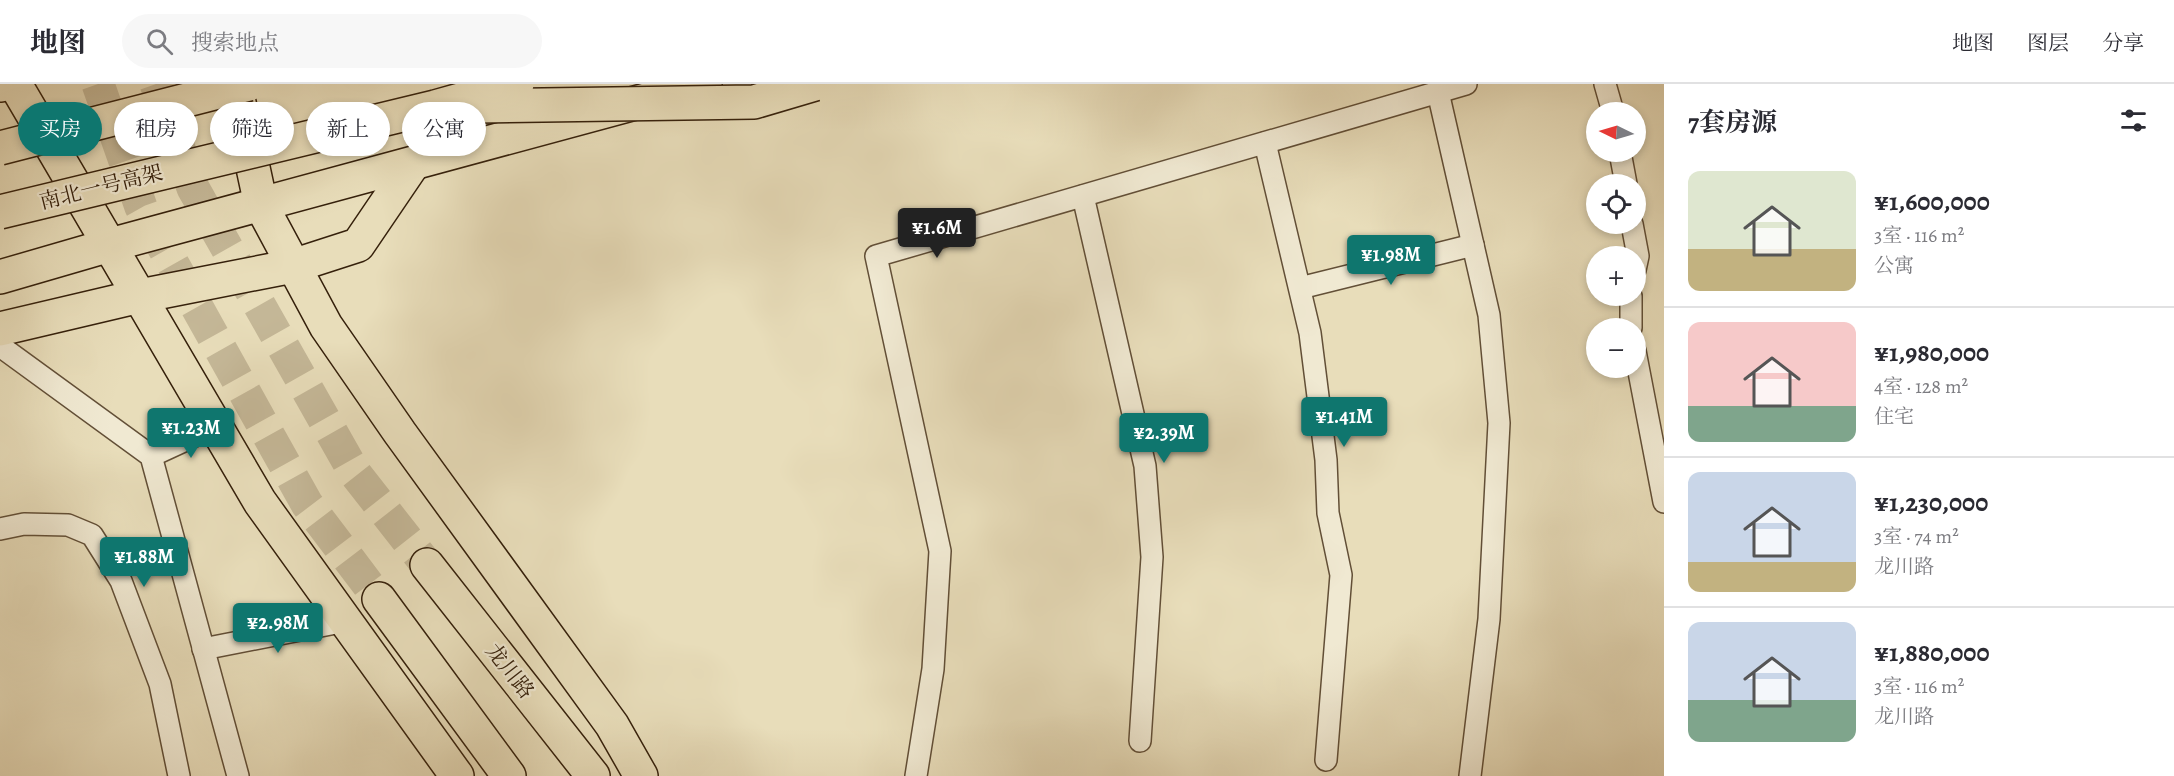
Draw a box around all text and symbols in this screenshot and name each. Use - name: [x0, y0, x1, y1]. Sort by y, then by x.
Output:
- search box: [122, 14, 542, 68]
- text: 地图: [30, 24, 86, 62]
- icon: search: [143, 25, 176, 58]
- text: 搜索地点: [191, 28, 279, 58]
- text: 地图: [1952, 29, 1994, 57]
- text: 图层: [2027, 29, 2069, 57]
- text: 分享: [2102, 29, 2144, 57]
- chip: 买房: [18, 102, 102, 156]
- chip: 租房: [114, 102, 198, 156]
- chip: 筛选: [210, 102, 294, 156]
- chip: 新上: [306, 102, 390, 156]
- chip: 公寓: [402, 102, 486, 156]
- north arrow: [1586, 102, 1646, 162]
- map controls: [1586, 102, 1646, 378]
- icon: filters: [2117, 104, 2150, 137]
- text: 7套房源: [1688, 105, 1777, 140]
- street label: 南北一号高架: [36, 158, 166, 216]
- button: locate: [1586, 174, 1646, 234]
- text: ¥1,600,000: [1874, 184, 1990, 219]
- icon: home: [1736, 195, 1808, 267]
- pin: ¥1.6M: [895, 208, 979, 259]
- text: ¥1.6M: [912, 214, 962, 241]
- text: 3室 · 116 m²: [1874, 222, 1964, 249]
- pin: ¥1.98M: [1342, 235, 1440, 286]
- text: ¥1.98M: [1361, 241, 1421, 268]
- button: +: [1586, 246, 1646, 306]
- text: 公寓: [1874, 252, 1914, 279]
- button: −: [1586, 318, 1646, 378]
- text: ¥1,980,000: [1874, 335, 1989, 370]
- icon: home: [1736, 346, 1808, 418]
- text: 4室 · 128 m²: [1874, 373, 1968, 400]
- pin: ¥1.41M: [1295, 397, 1393, 448]
- text: ¥1.41M: [1315, 403, 1373, 430]
- text: 住宅: [1874, 403, 1914, 430]
- pin: ¥1.23M: [142, 408, 240, 459]
- pin: ¥2.39M: [1115, 413, 1213, 464]
- text: ¥1.23M: [161, 414, 221, 441]
- text: ¥2.39M: [1133, 419, 1195, 446]
- text: ¥1,230,000: [1874, 485, 1988, 520]
- icon: home: [1736, 496, 1808, 568]
- text: 3室 · 74 m²: [1874, 523, 1959, 550]
- pin: ¥1.88M: [95, 537, 193, 588]
- text: ¥1.88M: [114, 543, 174, 570]
- text: 龙川路: [1874, 553, 1934, 580]
- pin: ¥2.98M: [229, 603, 327, 654]
- text: ¥2.98M: [247, 609, 309, 636]
- text: ¥1,880,000: [1874, 635, 1990, 670]
- street label: 龙川路: [480, 638, 540, 704]
- icon: home: [1736, 646, 1808, 718]
- text: 3室 · 116 m²: [1874, 673, 1964, 700]
- text: 龙川路: [1874, 703, 1934, 730]

